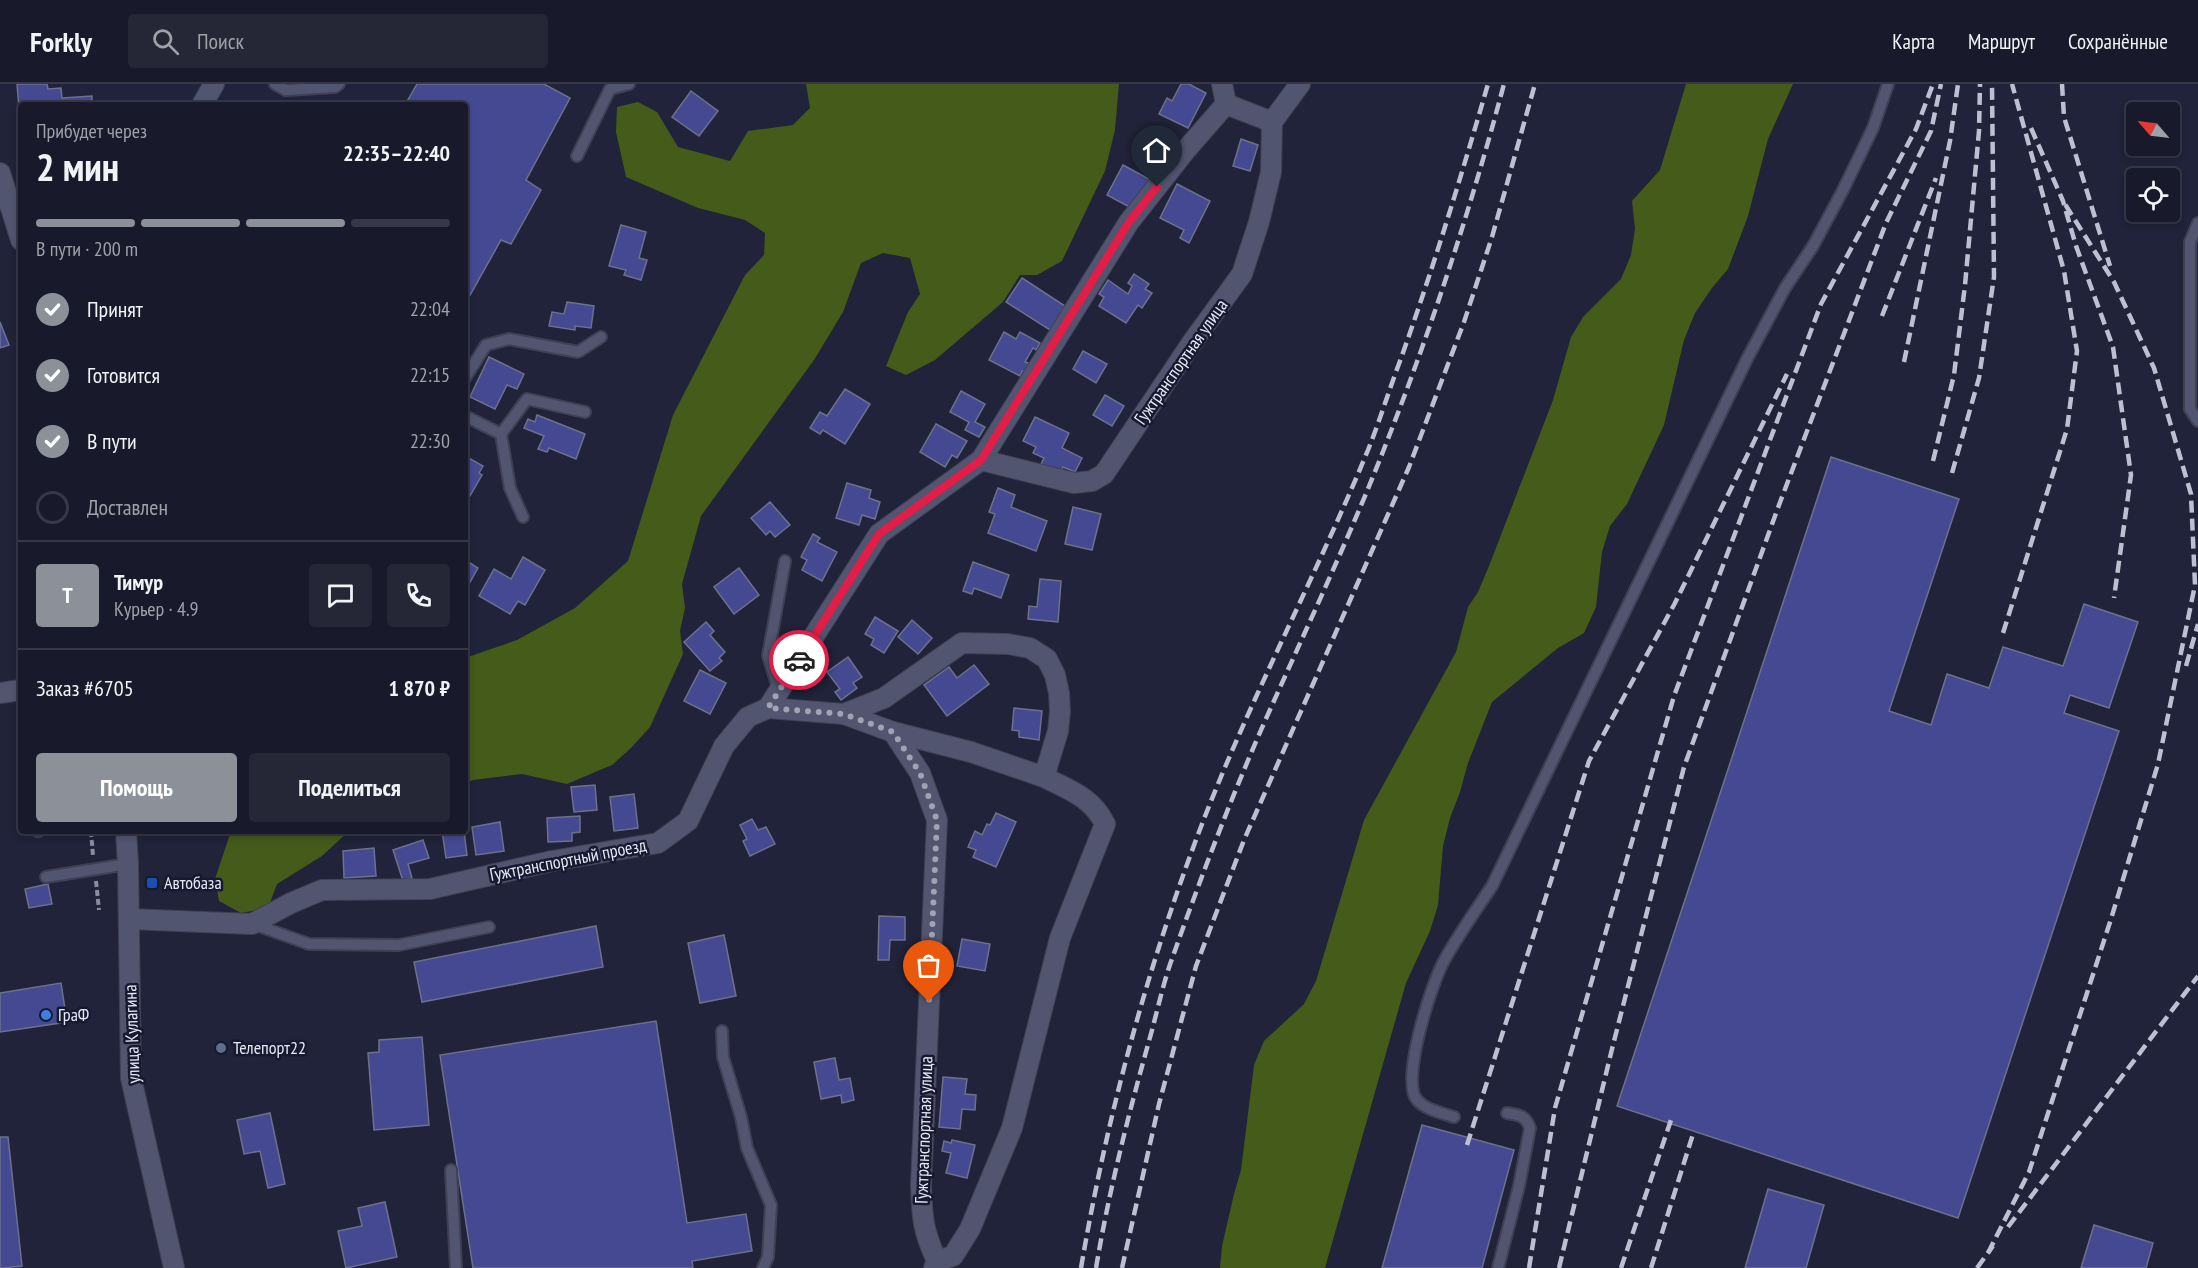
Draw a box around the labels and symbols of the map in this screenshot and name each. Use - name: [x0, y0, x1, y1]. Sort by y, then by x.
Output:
- north arrow: [2126, 102, 2180, 156]
- pin: [1131, 125, 1182, 187]
- street label: Гужтранспортная улица: [1129, 295, 1232, 429]
- courier: [769, 630, 829, 690]
- street label: Гужтранспортный проезд: [487, 833, 648, 886]
- place label: Автобаза: [164, 871, 222, 894]
- marker: Автобаза: [145, 876, 159, 890]
- pin: [903, 940, 954, 1002]
- street label: улица Кулагина: [118, 984, 145, 1084]
- place label: ГраФ: [58, 1003, 89, 1026]
- marker: ГраФ: [39, 1008, 53, 1022]
- place label: Телепорт22: [233, 1036, 306, 1059]
- marker: Телепорт22: [214, 1041, 228, 1055]
- street label: Гужтранспортная улица: [909, 1056, 938, 1204]

